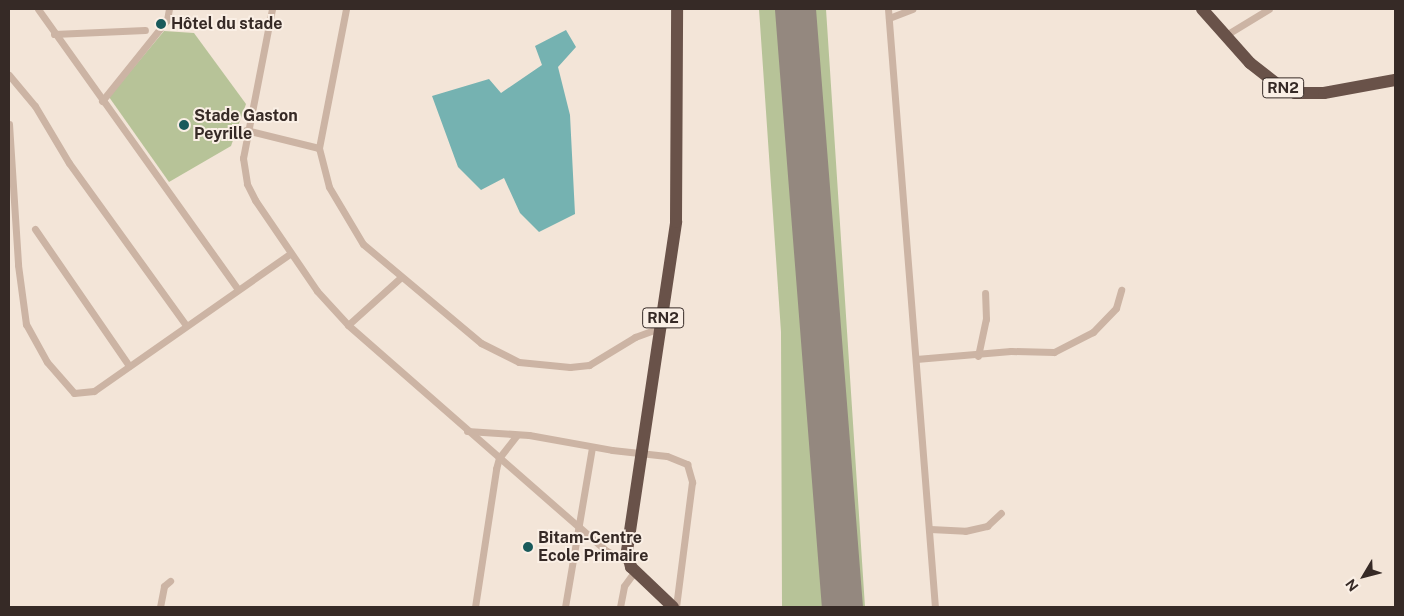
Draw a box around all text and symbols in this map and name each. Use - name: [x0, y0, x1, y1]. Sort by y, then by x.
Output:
- place label: Hôtel du stade: [171, 14, 282, 34]
- marker: Hôtel du stade: [155, 18, 167, 30]
- road number: RN2: [1262, 76, 1304, 100]
- place label: Stade Gaston Peyrille: [194, 106, 298, 144]
- marker: Stade Gaston Peyrille: [178, 119, 190, 131]
- road number: RN2: [642, 306, 684, 330]
- place label: Bitam-Centre Ecole Primaire: [538, 528, 648, 566]
- marker: Bitam-Centre Ecole Primaire: [522, 541, 534, 553]
- north arrow: [1339, 551, 1389, 601]
- text: N: [1342, 576, 1362, 594]

